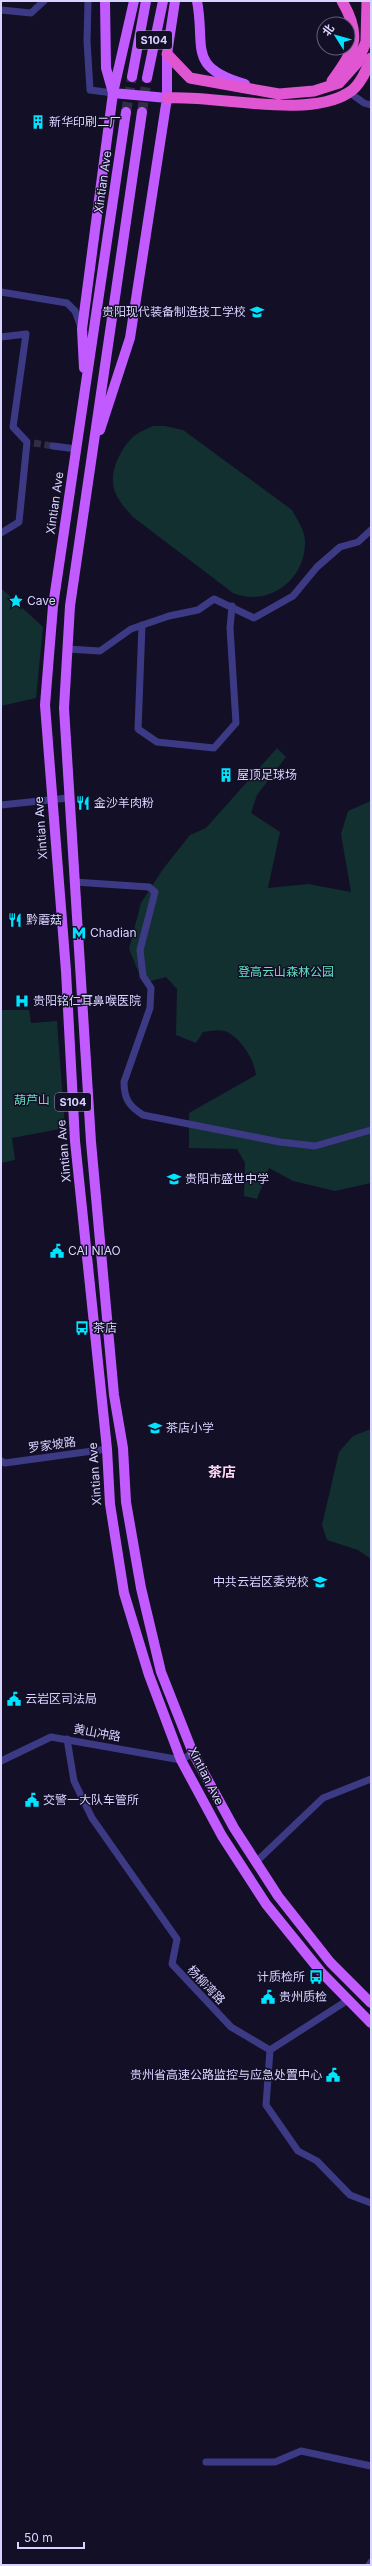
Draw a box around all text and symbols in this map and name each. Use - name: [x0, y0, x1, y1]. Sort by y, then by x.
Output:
- north arrow: [316, 16, 356, 56]
- text: 北: [319, 21, 337, 39]
- road number: S104: [136, 31, 172, 49]
- building icon: 新华印刷二厂: [30, 114, 46, 130]
- place label: 新华印刷二厂: [49, 114, 121, 129]
- street label: Xintian Ave: [91, 150, 114, 214]
- place label: 贵阳现代装备制造技工学校: [102, 304, 246, 319]
- school or university icon: 贵阳现代装备制造技工学校: [249, 304, 265, 320]
- street label: Xintian Ave: [43, 471, 66, 535]
- place icon: Cave: [8, 593, 24, 609]
- place label: Cave: [27, 593, 56, 608]
- building icon: 屋顶足球场: [218, 767, 234, 783]
- place label: 屋顶足球场: [237, 767, 297, 782]
- restaurant icon: 金沙羊肉粉: [75, 795, 91, 811]
- place label: 金沙羊肉粉: [94, 795, 154, 810]
- street label: Xintian Ave: [31, 796, 50, 860]
- restaurant icon: 黔蘑菇: [7, 912, 23, 928]
- place label: 黔蘑菇: [26, 912, 62, 927]
- metro station icon: Chadian: [71, 925, 87, 941]
- place label: Chadian: [90, 925, 137, 940]
- park label: 登高云山森林公园: [238, 964, 334, 979]
- hospital icon: 贵阳铭仁耳鼻喉医院: [14, 993, 30, 1009]
- place label: 贵阳铭仁耳鼻喉医院: [33, 993, 141, 1008]
- park label: 葫芦山: [14, 1092, 50, 1107]
- road number: S104: [55, 1093, 91, 1111]
- street label: Xintian Ave: [53, 1119, 74, 1183]
- school or university icon: 贵阳市盛世中学: [166, 1171, 182, 1187]
- place label: 贵阳市盛世中学: [185, 1171, 269, 1186]
- public building icon: CAI NIAO: [49, 1243, 65, 1259]
- place label: CAI NIAO: [68, 1243, 121, 1258]
- bus stop icon: 茶店: [74, 1320, 90, 1336]
- place label: 茶店: [93, 1320, 117, 1335]
- school or university icon: 茶店小学: [147, 1420, 163, 1436]
- place label: 茶店小学: [166, 1420, 214, 1435]
- street label: 罗家坡路: [27, 1434, 77, 1455]
- street label: Xintian Ave: [85, 1442, 104, 1506]
- district label: 茶店: [208, 1463, 236, 1480]
- place label: 中共云岩区委党校: [213, 1574, 309, 1589]
- school or university icon: 中共云岩区委党校: [312, 1574, 328, 1590]
- public building icon: 云岩区司法局: [6, 1691, 22, 1707]
- place label: 云岩区司法局: [25, 1691, 97, 1706]
- street label: 黄山冲路: [72, 1721, 122, 1744]
- street label: Xintian Ave: [185, 1744, 227, 1807]
- public building icon: 交警一大队车管所: [24, 1792, 40, 1808]
- place label: 交警一大队车管所: [43, 1792, 139, 1807]
- street label: 杨柳湾路: [184, 1962, 228, 2007]
- place label: 计质检所: [257, 1969, 305, 1984]
- bus stop icon: 计质检所: [308, 1969, 324, 1985]
- public building icon: 贵州质检: [260, 1989, 276, 2005]
- place label: 贵州质检: [279, 1989, 327, 2004]
- place label: 贵州省高速公路监控与应急处置中心: [130, 2067, 322, 2082]
- public building icon: 贵州省高速公路监控与应急处置中心: [325, 2067, 341, 2083]
- scale bar: [18, 2524, 84, 2550]
- text: 50 m: [24, 2530, 53, 2545]

